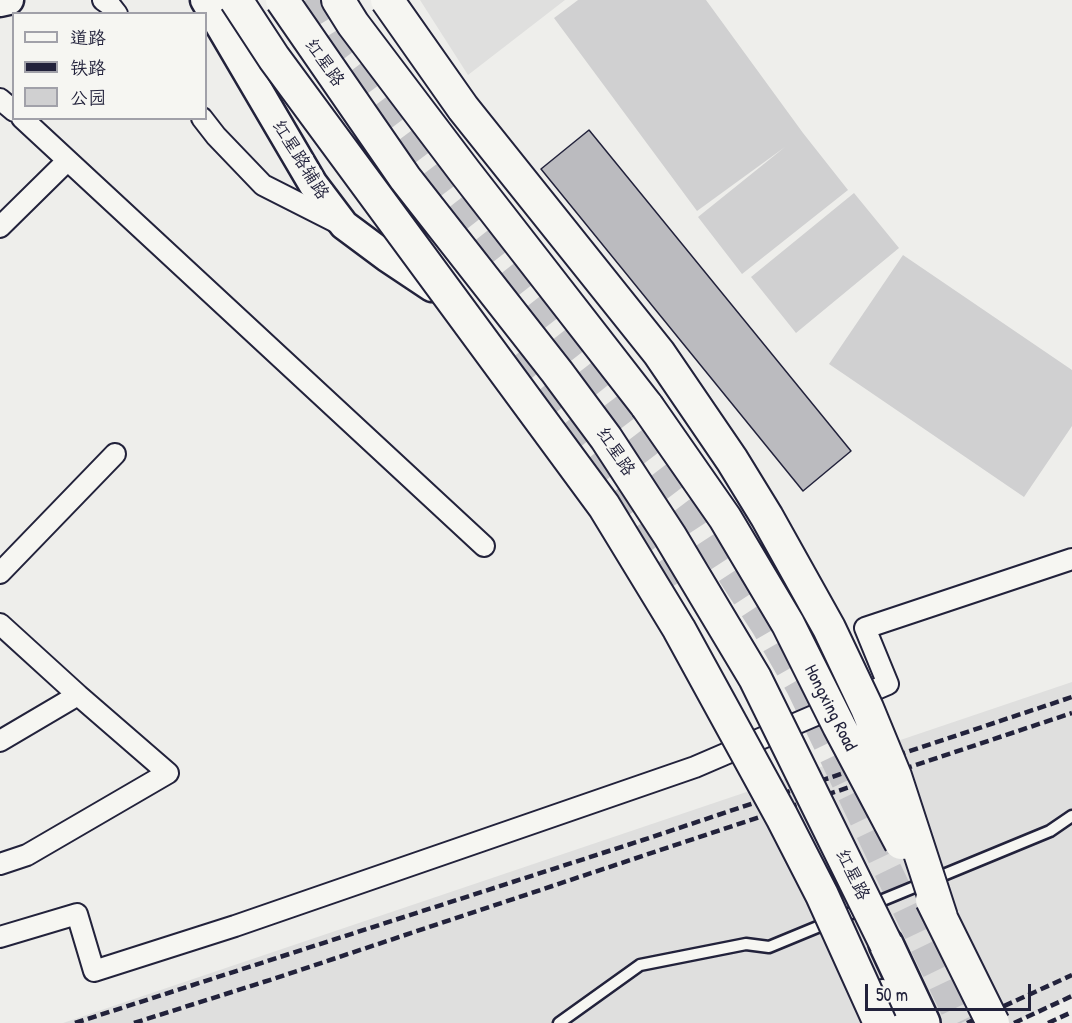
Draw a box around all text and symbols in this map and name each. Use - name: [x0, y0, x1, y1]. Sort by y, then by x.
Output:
- legend: [12, 12, 207, 120]
- text: 道路: [70, 25, 106, 50]
- street label: 红星路: [300, 35, 348, 91]
- text: 铁路: [70, 55, 106, 80]
- text: 公园: [70, 85, 106, 110]
- street label: 红星路辅路: [267, 116, 333, 204]
- street label: 红星路: [591, 424, 639, 480]
- street label: Hongxing Road: [799, 661, 861, 755]
- street label: 红星路: [830, 846, 874, 904]
- scale bar: [868, 972, 1034, 1010]
- text: 50 m: [876, 982, 908, 1007]

